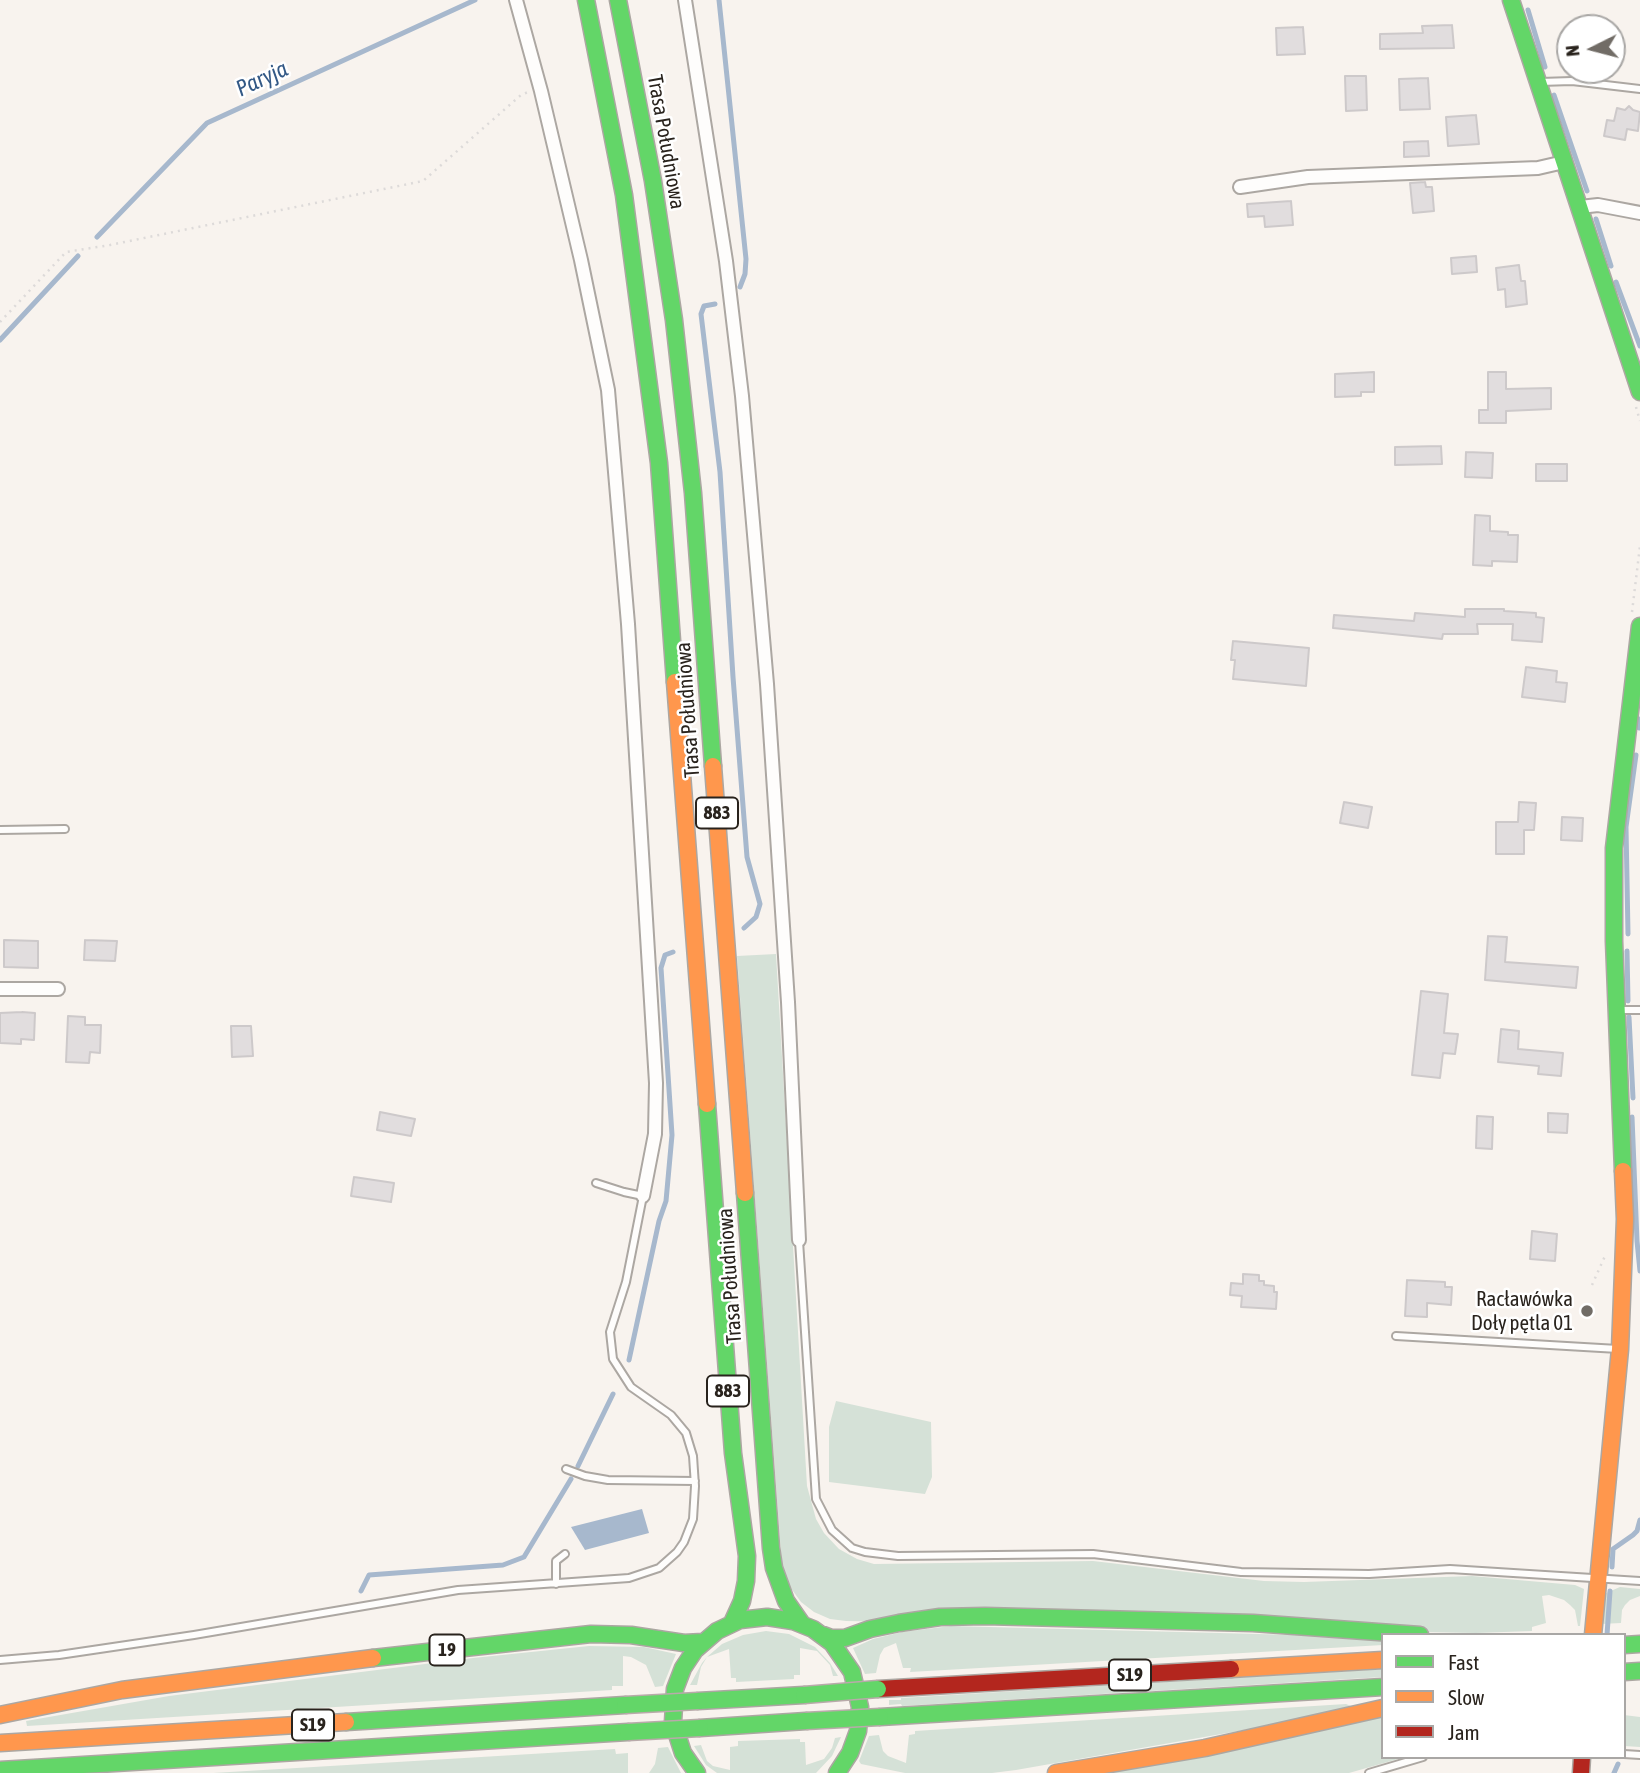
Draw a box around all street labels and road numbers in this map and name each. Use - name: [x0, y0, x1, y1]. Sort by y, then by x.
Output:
- street label: Trasa Południowa: [642, 73, 690, 211]
- street label: Trasa Południowa: [671, 641, 705, 779]
- road number: 883: [696, 798, 738, 828]
- street label: Trasa Południowa: [713, 1207, 747, 1345]
- road number: 883: [707, 1376, 749, 1406]
- road number: 19: [430, 1634, 464, 1666]
- road number: S19: [1109, 1660, 1151, 1690]
- road number: S19: [292, 1709, 334, 1740]

